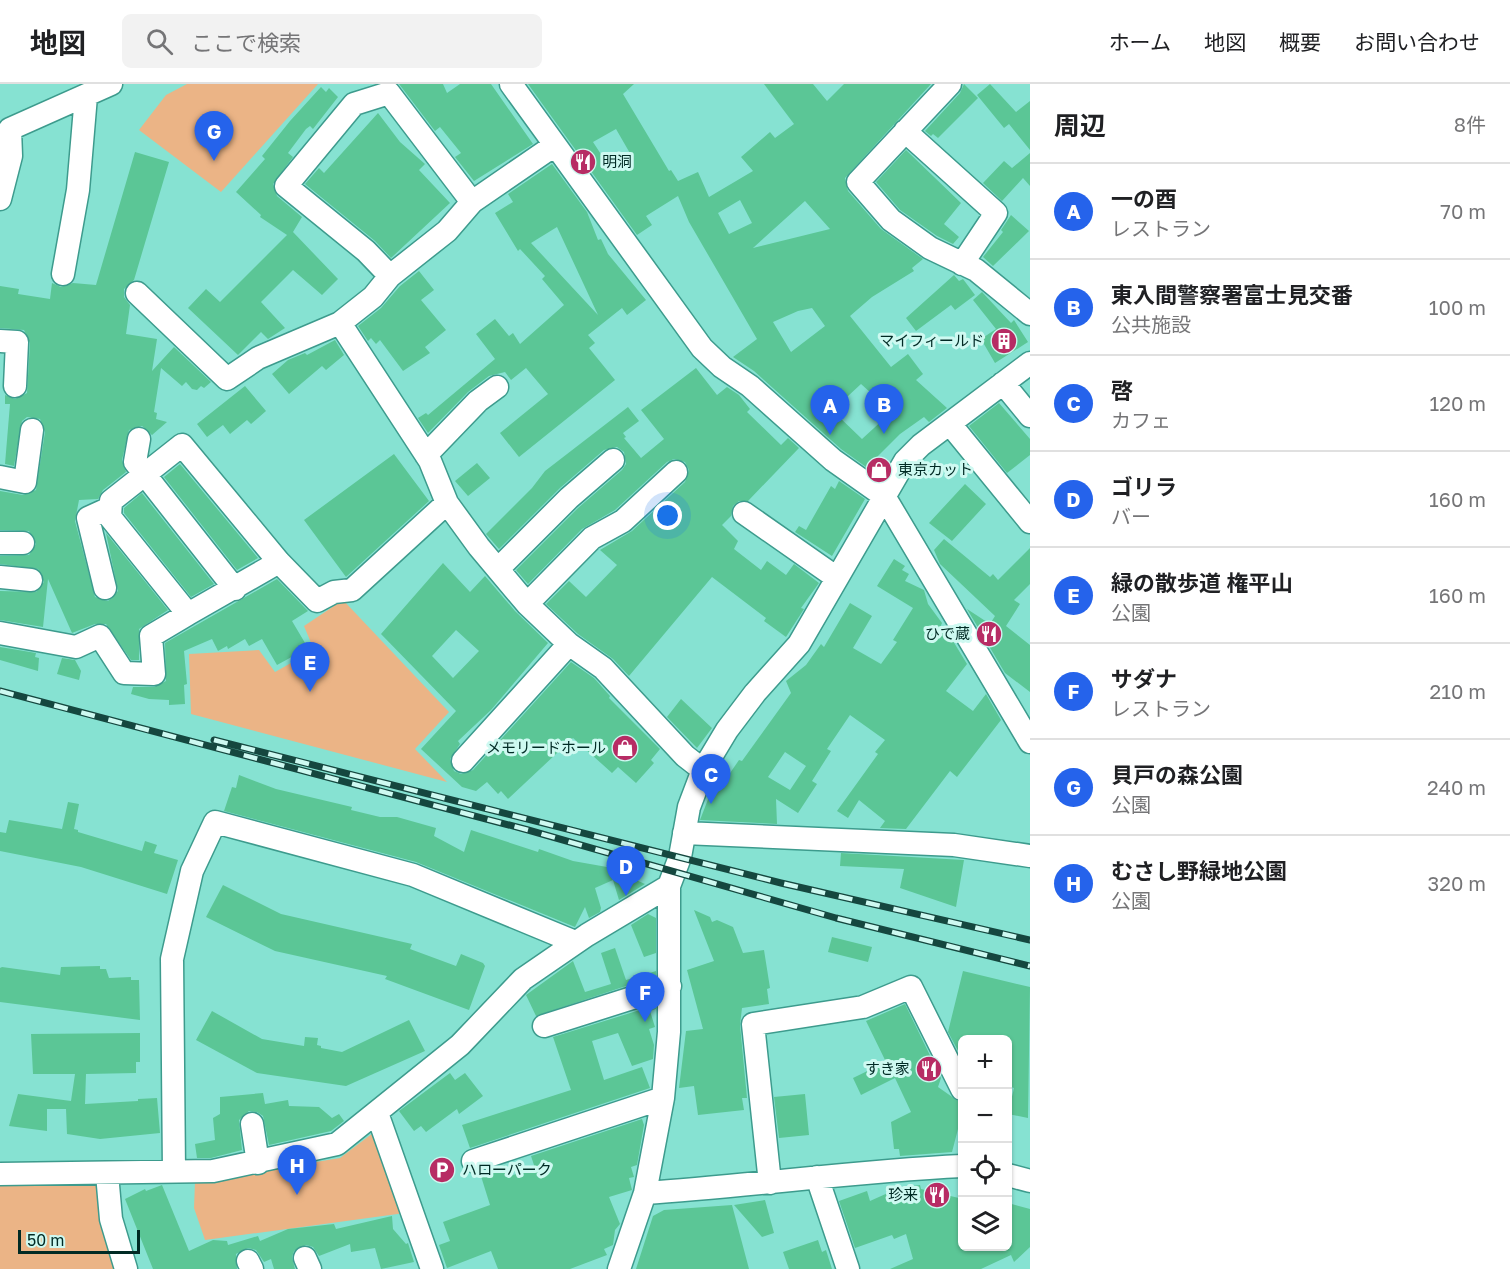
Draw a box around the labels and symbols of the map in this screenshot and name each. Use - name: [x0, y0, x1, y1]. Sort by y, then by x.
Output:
- pin: G: [194, 112, 234, 161]
- restaurant icon: 明洞: [568, 147, 598, 177]
- place label: 明洞: [602, 152, 632, 170]
- building icon: マイフィールド: [989, 326, 1019, 356]
- place label: マイフィールド: [879, 331, 984, 349]
- pin: B: [864, 384, 904, 434]
- pin: A: [810, 386, 850, 435]
- shop icon: 東京カット: [864, 455, 894, 485]
- place label: 東京カット: [898, 460, 973, 478]
- your location: [653, 501, 682, 530]
- restaurant icon: ひで蔵: [974, 619, 1004, 649]
- place label: ひで蔵: [925, 624, 970, 642]
- pin: E: [290, 642, 330, 692]
- shop icon: メモリードホール: [610, 733, 640, 763]
- place label: メモリードホール: [486, 738, 606, 756]
- pin: C: [692, 754, 730, 804]
- pin: D: [606, 846, 646, 896]
- pin: F: [626, 972, 664, 1022]
- restaurant icon: すき家: [914, 1054, 944, 1084]
- place label: すき家: [865, 1059, 910, 1077]
- pin: H: [278, 1146, 316, 1195]
- parking icon: ハローパーク: [427, 1155, 457, 1185]
- place label: ハローパーク: [462, 1160, 552, 1178]
- restaurant icon: 珍来: [922, 1180, 952, 1210]
- place label: 珍来: [888, 1185, 918, 1203]
- scale bar: [18, 1227, 140, 1254]

